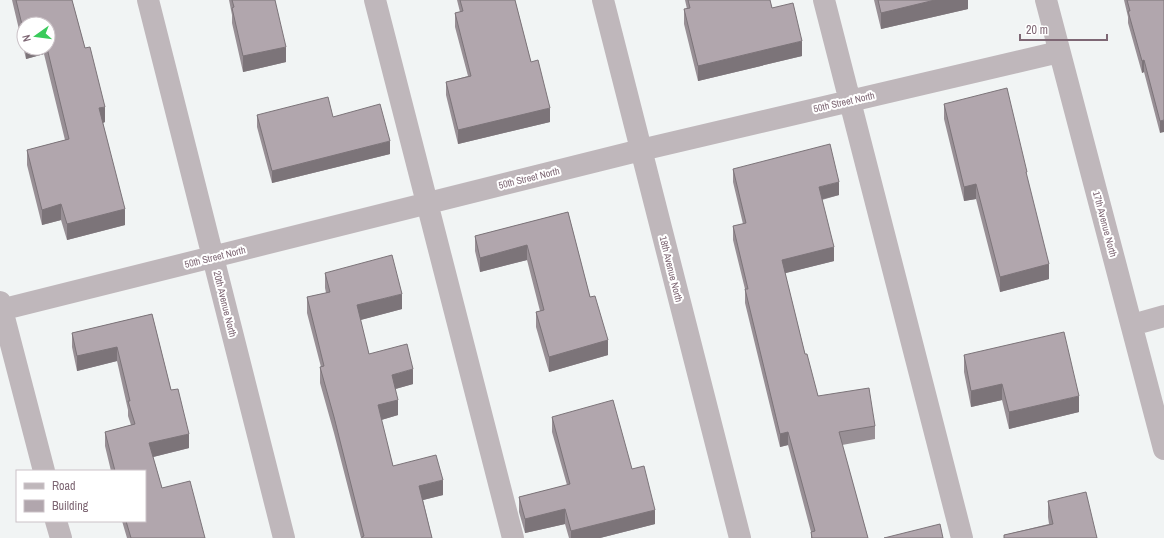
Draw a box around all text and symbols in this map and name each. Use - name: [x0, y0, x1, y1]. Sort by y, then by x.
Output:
- north arrow: [16, 16, 56, 56]
- scale bar: [1020, 16, 1107, 42]
- text: 20 m: [1026, 22, 1048, 38]
- text: N: [19, 34, 34, 43]
- street label: 50th Street North: [812, 89, 876, 115]
- street label: 50th Street North: [497, 164, 561, 192]
- street label: 17th Avenue North: [1090, 190, 1120, 258]
- street label: 18th Avenue North: [656, 235, 686, 303]
- street label: 50th Street North: [183, 243, 247, 271]
- street label: 20th Avenue North: [210, 270, 240, 338]
- legend: [16, 470, 146, 522]
- text: Road: [52, 478, 76, 494]
- text: Building: [52, 498, 89, 514]

